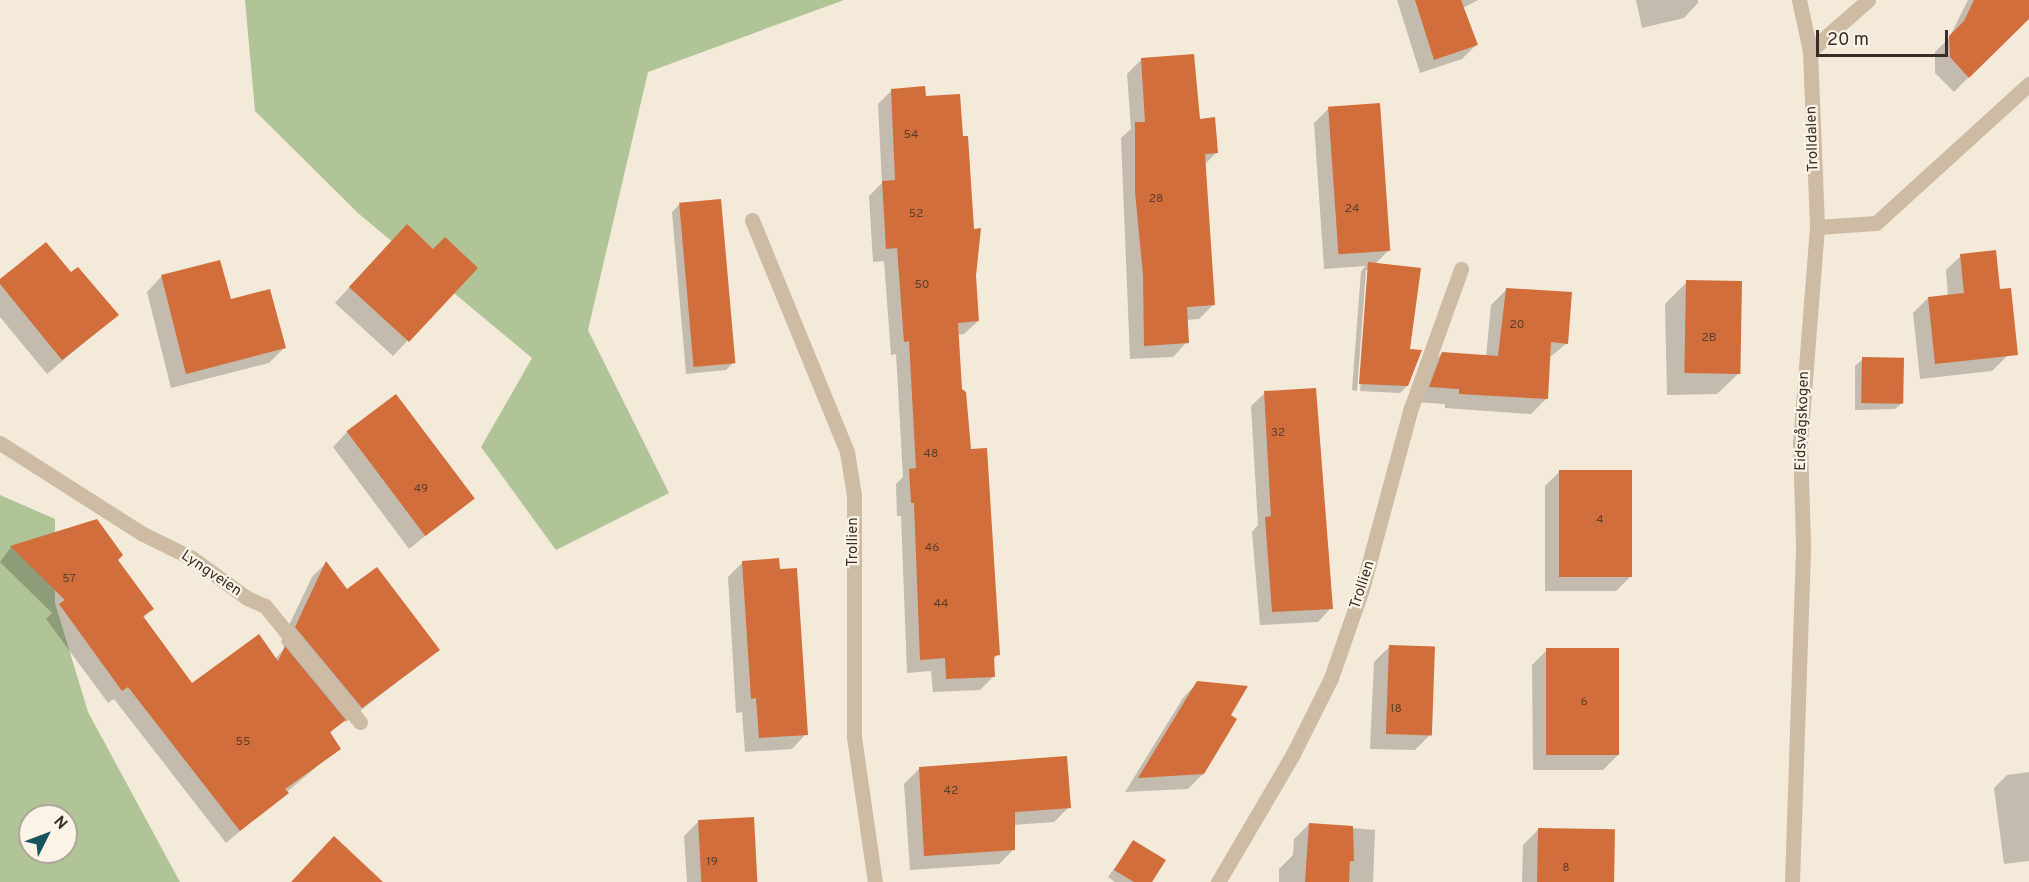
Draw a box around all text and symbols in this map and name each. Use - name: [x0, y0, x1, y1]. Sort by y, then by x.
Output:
- scale bar: [1819, 18, 1951, 56]
- text: 20 m: [1827, 29, 1869, 52]
- street label: Trolldalen: [1803, 106, 1823, 172]
- house number: 54: [903, 129, 919, 143]
- house number: 28: [1149, 193, 1163, 207]
- house number: 24: [1345, 203, 1359, 217]
- house number: 52: [909, 208, 923, 222]
- house number: 50: [914, 279, 930, 293]
- house number: 20: [1509, 319, 1525, 333]
- house number: 2B: [1701, 332, 1717, 346]
- street label: Eidsvågskogen: [1792, 371, 1814, 471]
- house number: 32: [1271, 427, 1285, 441]
- house number: 48: [924, 448, 938, 462]
- house number: 49: [414, 483, 428, 497]
- house number: 4: [1596, 514, 1604, 528]
- street label: Trollien: [845, 517, 863, 567]
- house number: 46: [925, 542, 939, 556]
- street label: Lyngveien: [177, 547, 245, 601]
- street label: Trollien: [1347, 559, 1379, 611]
- house number: 57: [62, 573, 76, 587]
- house number: 44: [934, 598, 948, 612]
- house number: 6: [1580, 696, 1588, 710]
- house number: 18: [1390, 703, 1402, 717]
- house number: 55: [236, 736, 250, 750]
- house number: 42: [944, 785, 958, 799]
- north arrow: [18, 804, 78, 864]
- text: N: [49, 812, 71, 834]
- house number: 19: [706, 856, 718, 870]
- house number: 8: [1562, 862, 1570, 876]

